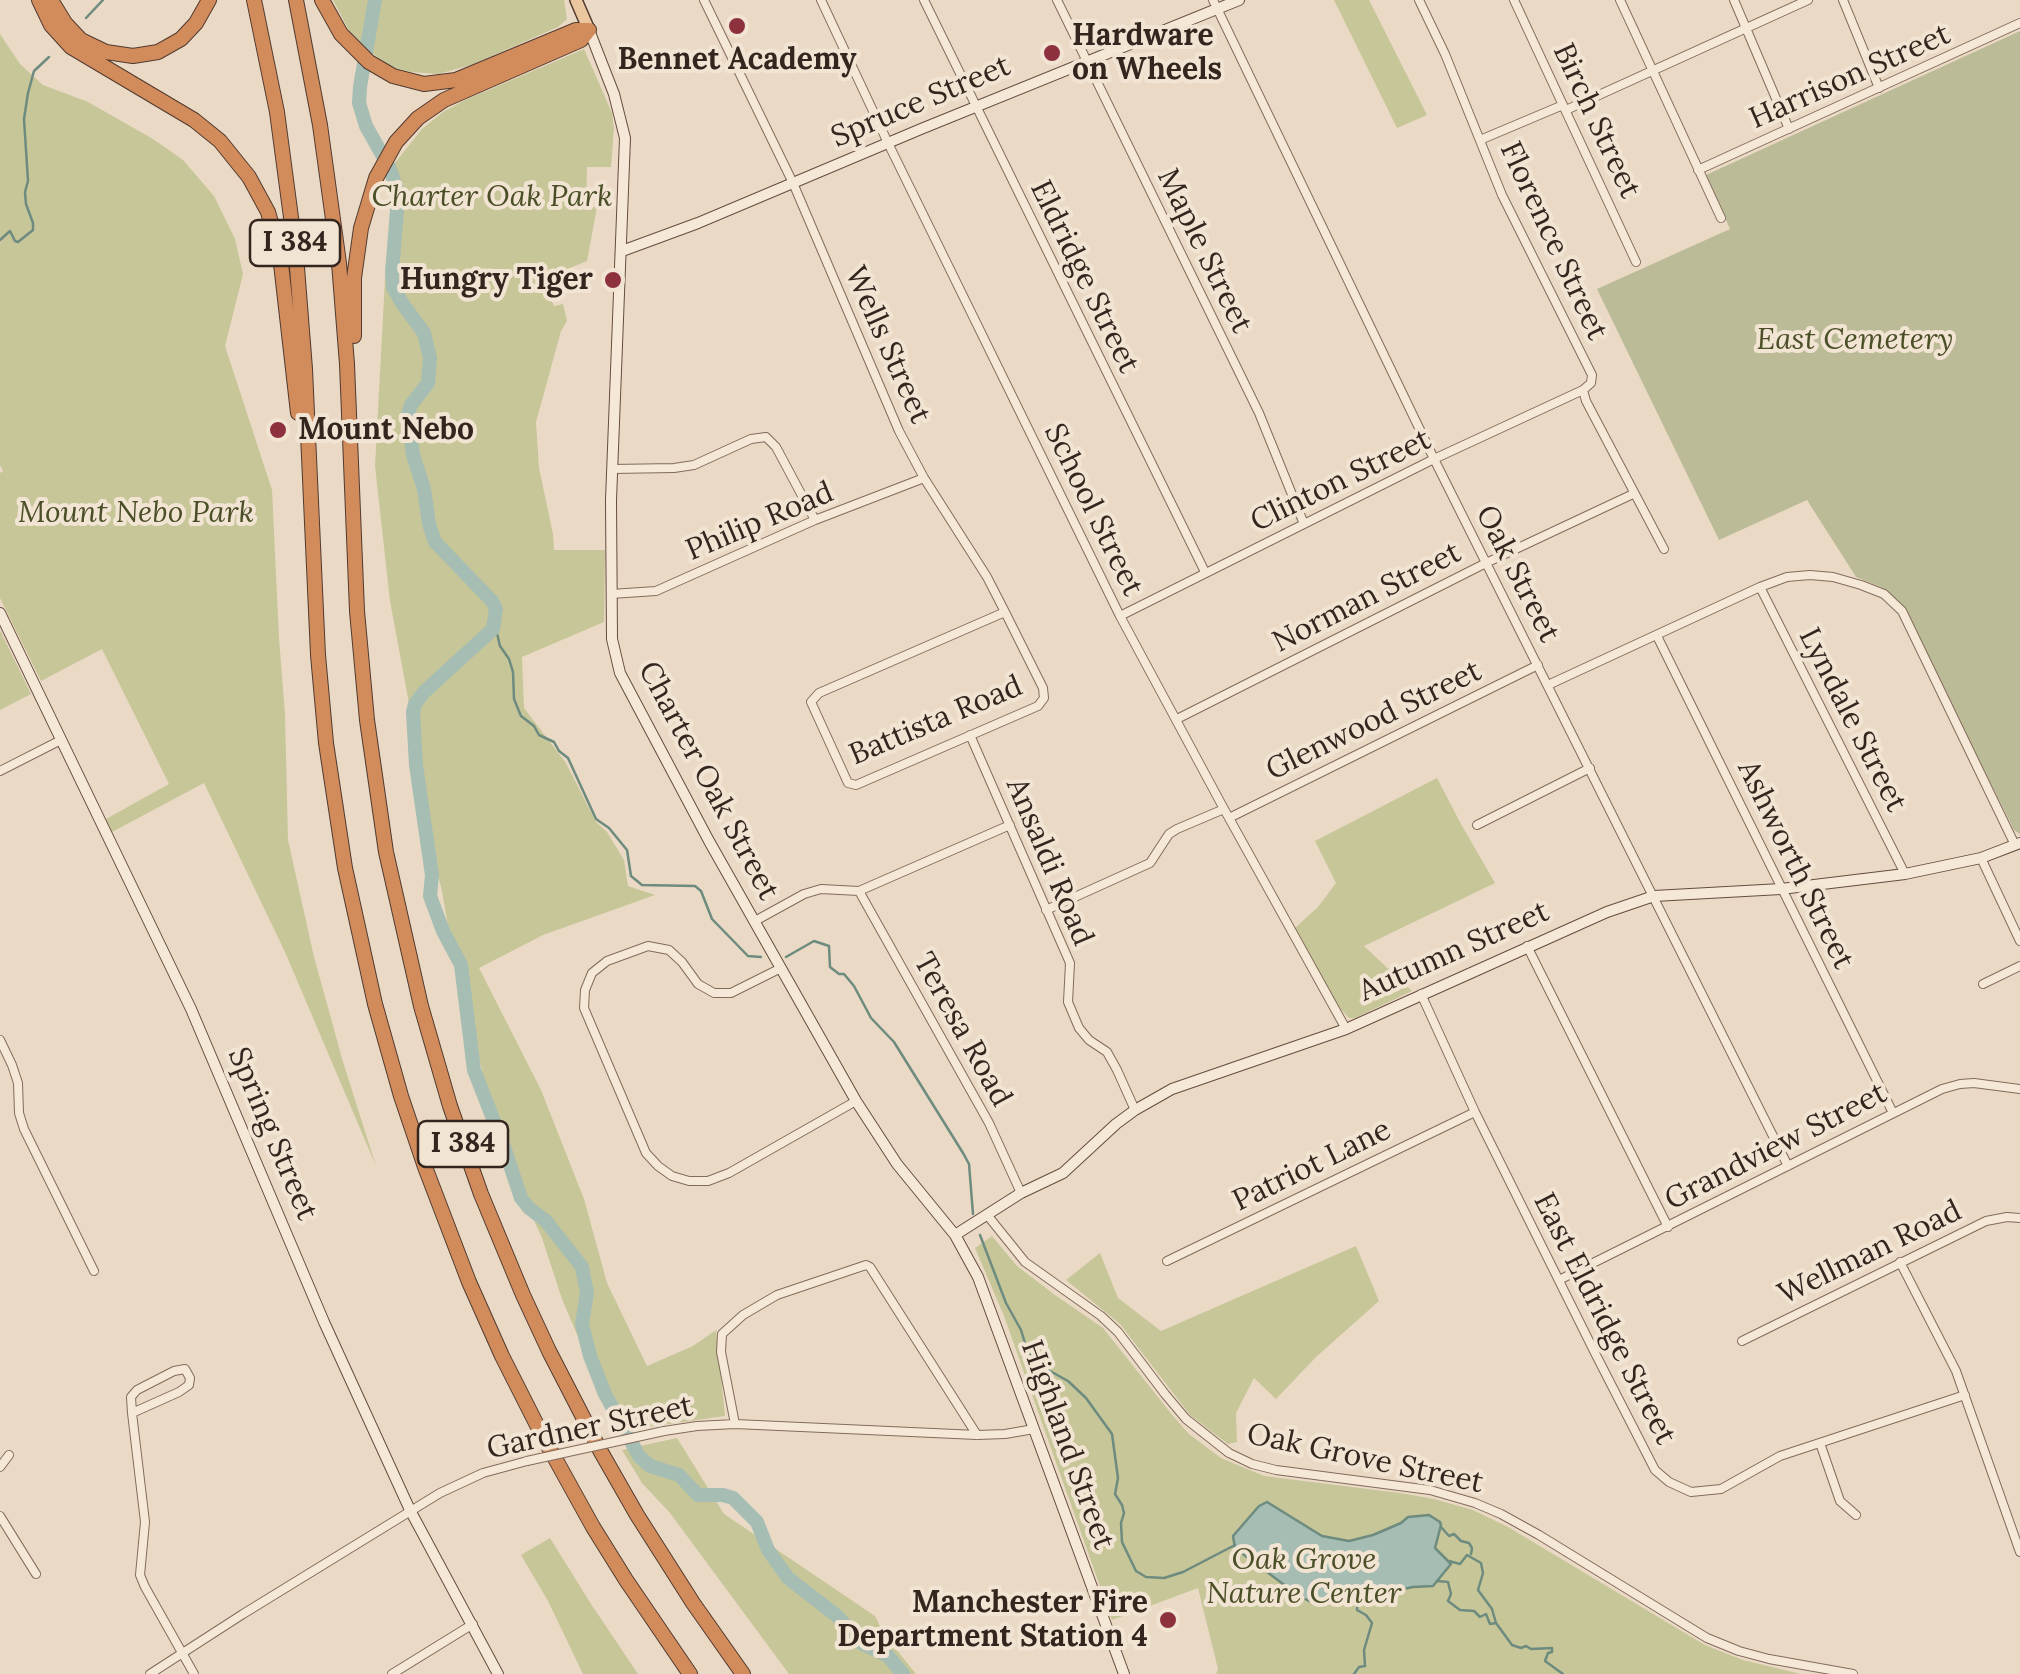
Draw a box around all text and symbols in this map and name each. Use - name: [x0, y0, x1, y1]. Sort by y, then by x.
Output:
- marker: Bennet Academy: [726, 15, 748, 37]
- street label: Harrison Street: [1744, 17, 1956, 137]
- place label: Hardware on Wheels: [1072, 18, 1222, 88]
- street label: Birch Street: [1545, 38, 1647, 204]
- place label: Bennet Academy: [617, 42, 857, 78]
- marker: Hardware on Wheels: [1041, 42, 1063, 64]
- street label: Spruce Street: [826, 48, 1016, 156]
- street label: Florence Street: [1491, 136, 1615, 346]
- street label: Maple Street: [1149, 163, 1259, 339]
- street label: Eldridge Street: [1022, 175, 1146, 379]
- park label: Charter Oak Park: [371, 179, 613, 215]
- road number: I 384: [250, 220, 340, 266]
- street label: Wells Street: [836, 261, 938, 429]
- place label: Hungry Tiger: [400, 262, 593, 298]
- marker: Hungry Tiger: [602, 269, 624, 291]
- park label: East Cemetery: [1757, 322, 1953, 358]
- place label: Mount Nebo: [298, 412, 474, 448]
- street label: School Street: [1036, 418, 1150, 602]
- marker: Mount Nebo: [267, 419, 289, 441]
- street label: Clinton Street: [1245, 422, 1437, 540]
- street label: Philip Road: [681, 475, 839, 569]
- park label: Mount Nebo Park: [18, 495, 254, 531]
- street label: Oak Street: [1467, 500, 1567, 648]
- street label: Norman Street: [1267, 535, 1467, 661]
- street label: Lyndale Street: [1790, 622, 1914, 818]
- street label: Glenwood Street: [1261, 653, 1487, 789]
- street label: Charter Oak Street: [630, 656, 786, 906]
- street label: Battista Road: [844, 668, 1028, 774]
- street label: Ashworth Street: [1729, 755, 1861, 975]
- street label: Ansaldi Road: [998, 773, 1100, 951]
- street label: Autumn Street: [1353, 894, 1555, 1010]
- street label: Teresa Road: [905, 947, 1019, 1113]
- street label: Spring Street: [220, 1042, 324, 1226]
- street label: Grandview Street: [1659, 1076, 1893, 1218]
- street label: Patriot Lane: [1227, 1112, 1397, 1220]
- road number: I 384: [418, 1121, 508, 1167]
- street label: East Eldridge Street: [1525, 1187, 1683, 1451]
- street label: Wellman Road: [1773, 1193, 1967, 1313]
- street label: Highland Street: [1013, 1336, 1121, 1554]
- street label: Gardner Street: [484, 1389, 696, 1467]
- street label: Oak Grove Street: [1244, 1416, 1486, 1502]
- park label: Oak Grove Nature Center: [1206, 1542, 1402, 1612]
- place label: Manchester Fire Department Station 4: [837, 1585, 1148, 1656]
- marker: Manchester Fire Department Station 4: [1157, 1609, 1179, 1631]

